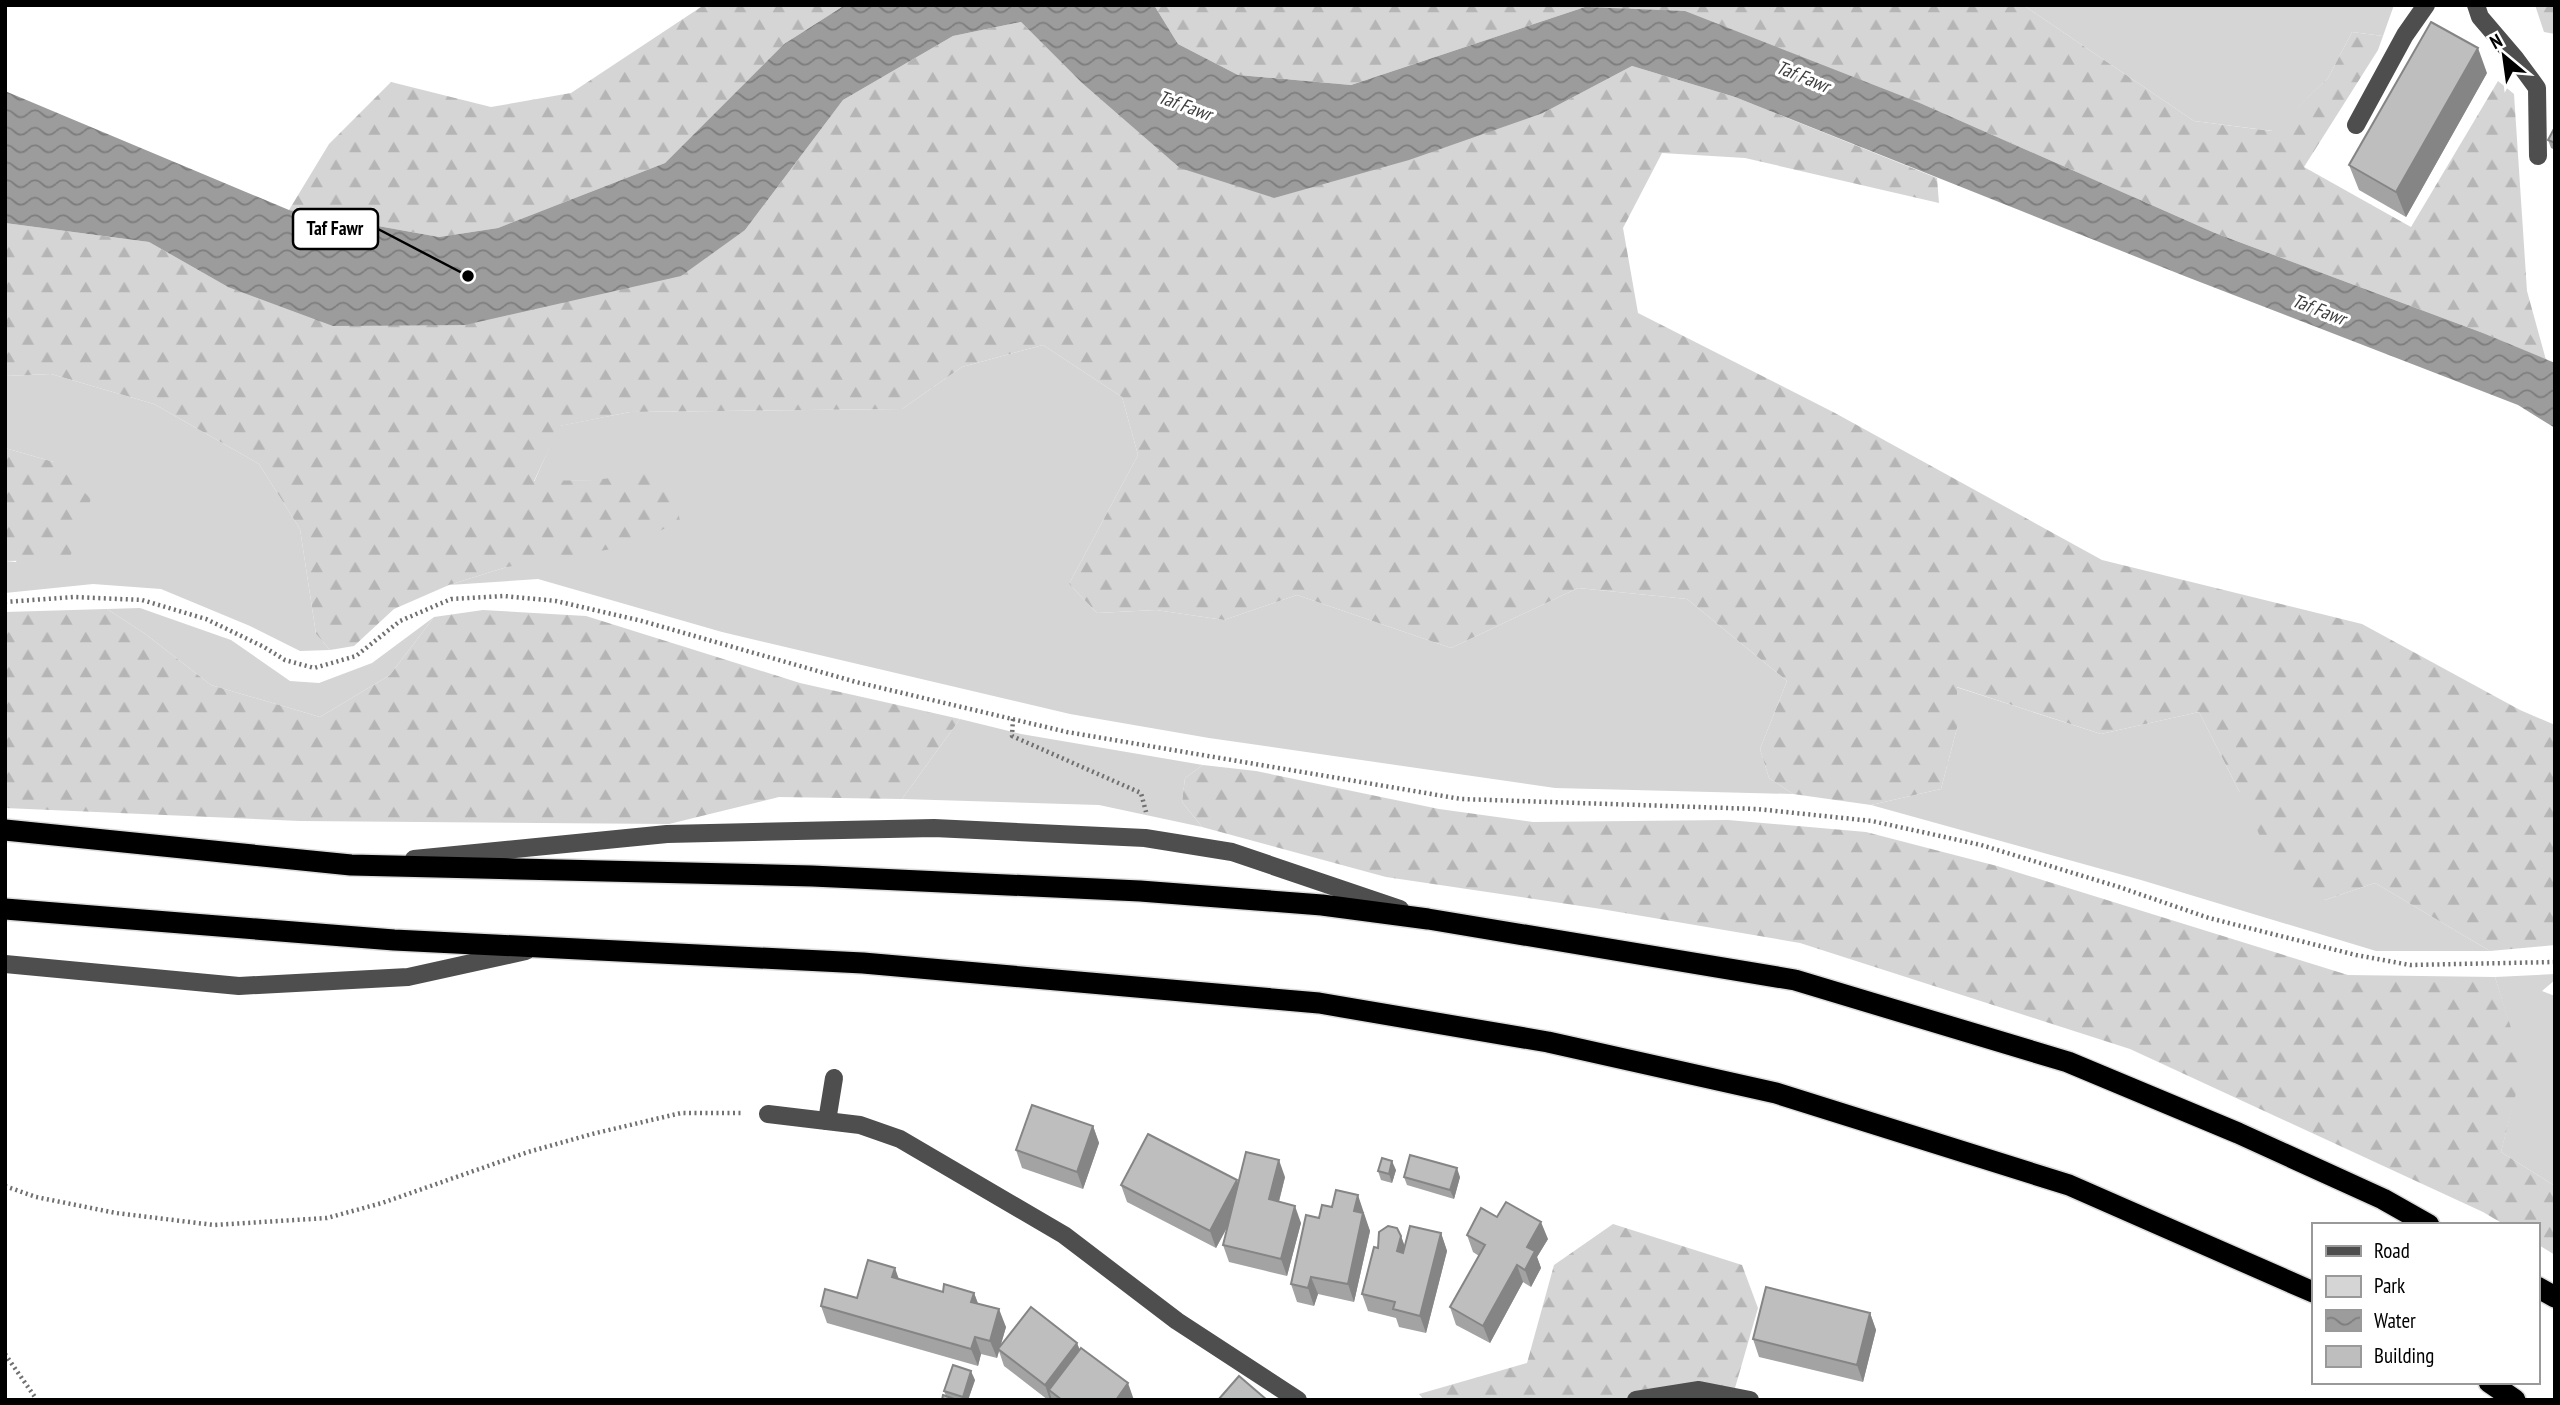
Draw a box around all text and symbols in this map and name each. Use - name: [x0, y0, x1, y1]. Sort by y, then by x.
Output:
- north arrow: [2469, 21, 2539, 91]
- text: N: [2485, 28, 2506, 54]
- water label: Taf Fawr: [1773, 55, 1836, 99]
- water label: Taf Fawr: [1155, 84, 1218, 127]
- callout: Taf Fawr: [293, 209, 378, 249]
- text: Taf Fawr: [307, 216, 364, 240]
- water label: Taf Fawr: [2289, 288, 2352, 331]
- legend: [2312, 1223, 2539, 1384]
- text: Road: [2374, 1237, 2410, 1264]
- text: Park: [2374, 1272, 2405, 1299]
- text: Water: [2374, 1307, 2416, 1334]
- text: Building: [2374, 1342, 2434, 1369]

